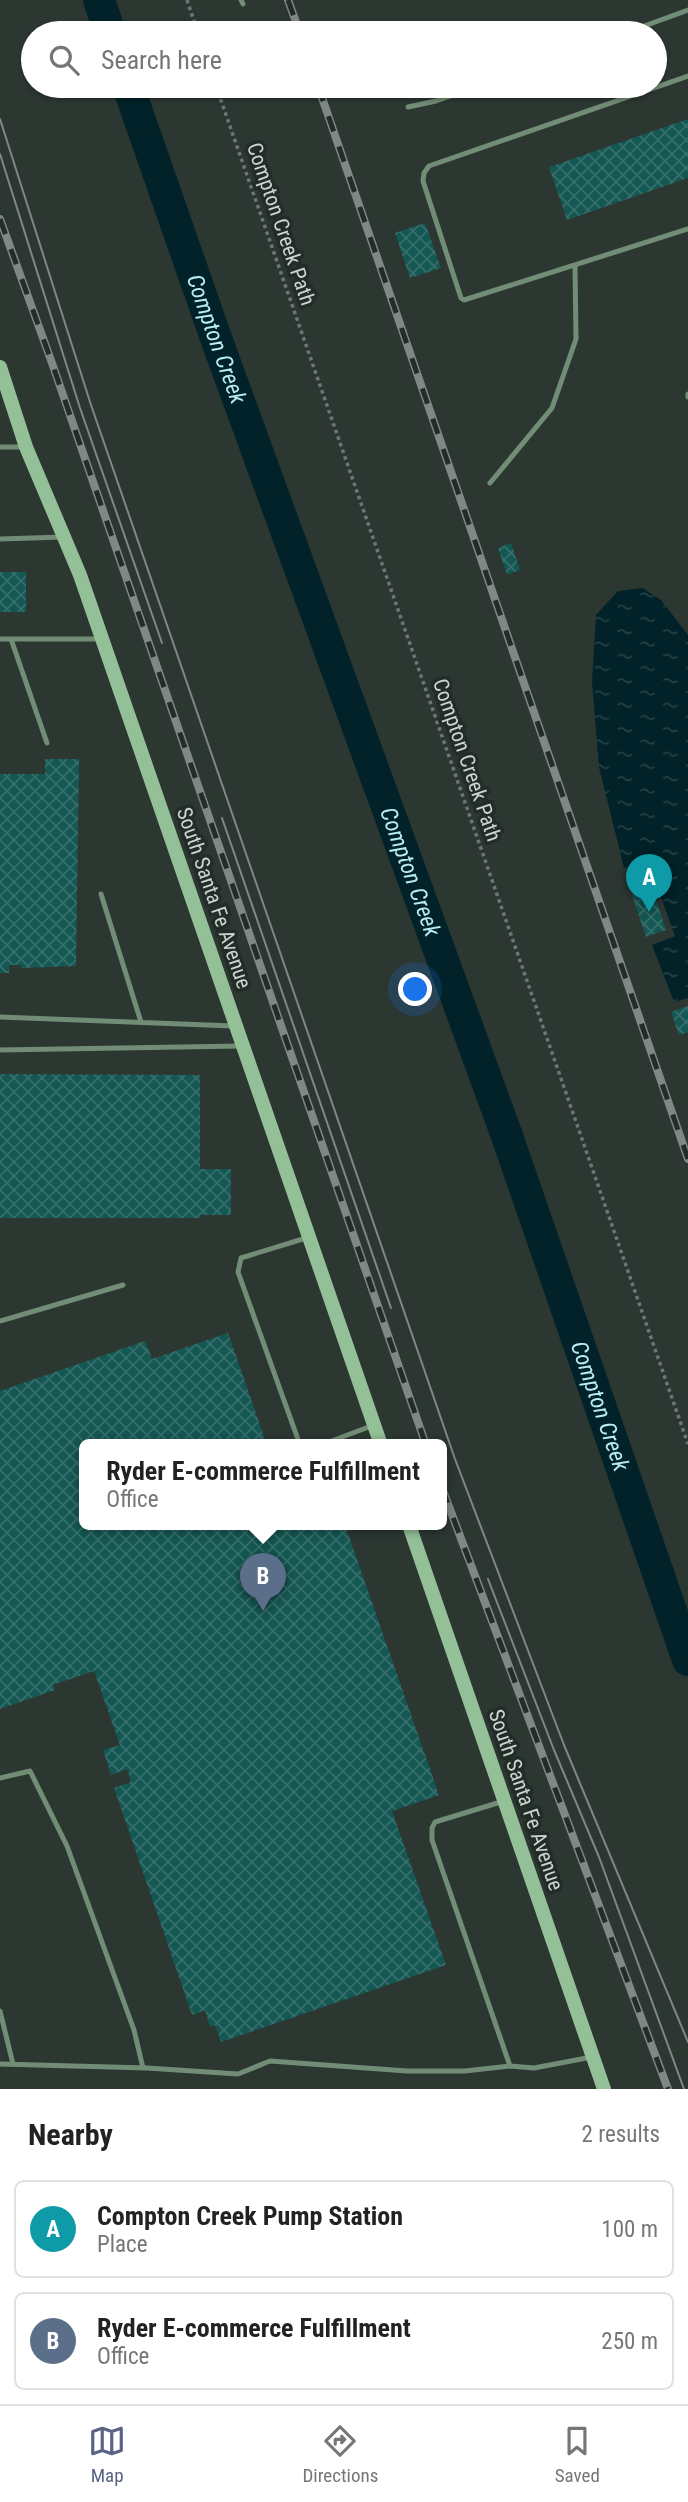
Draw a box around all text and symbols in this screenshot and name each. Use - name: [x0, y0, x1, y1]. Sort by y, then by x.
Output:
- search box: [21, 21, 667, 98]
- icon: search: [45, 41, 83, 79]
- text: Search here: [101, 45, 222, 75]
- street label: Compton Creek Path: [242, 140, 320, 308]
- water label: Compton Creek: [181, 271, 252, 408]
- street label: Compton Creek Path: [428, 676, 506, 844]
- street label: South Santa Fe Avenue: [172, 804, 256, 992]
- water label: Compton Creek: [374, 804, 446, 941]
- pin: A: [626, 854, 672, 912]
- your location: [398, 972, 432, 1006]
- water label: Compton Creek: [565, 1338, 635, 1476]
- popup: [79, 1439, 447, 1530]
- text: Ryder E-commerce Fulfillment: [106, 1456, 420, 1486]
- text: Office: [106, 1486, 158, 1513]
- pin: B: [240, 1553, 286, 1611]
- street label: South Santa Fe Avenue: [484, 1706, 568, 1894]
- text: Nearby: [28, 2117, 113, 2152]
- text: 2 results: [582, 2121, 660, 2148]
- text: Compton Creek Pump Station: [97, 2201, 403, 2231]
- text: A: [46, 2216, 60, 2243]
- text: 100 m: [601, 2216, 658, 2243]
- text: Place: [97, 2231, 147, 2258]
- text: Ryder E-commerce Fulfillment: [97, 2313, 411, 2343]
- text: B: [47, 2328, 59, 2355]
- text: 250 m: [601, 2328, 658, 2355]
- text: Office: [97, 2343, 149, 2370]
- tab: Map: [88, 2422, 126, 2487]
- tab: Directions: [302, 2422, 378, 2487]
- tab: Saved: [555, 2422, 600, 2487]

